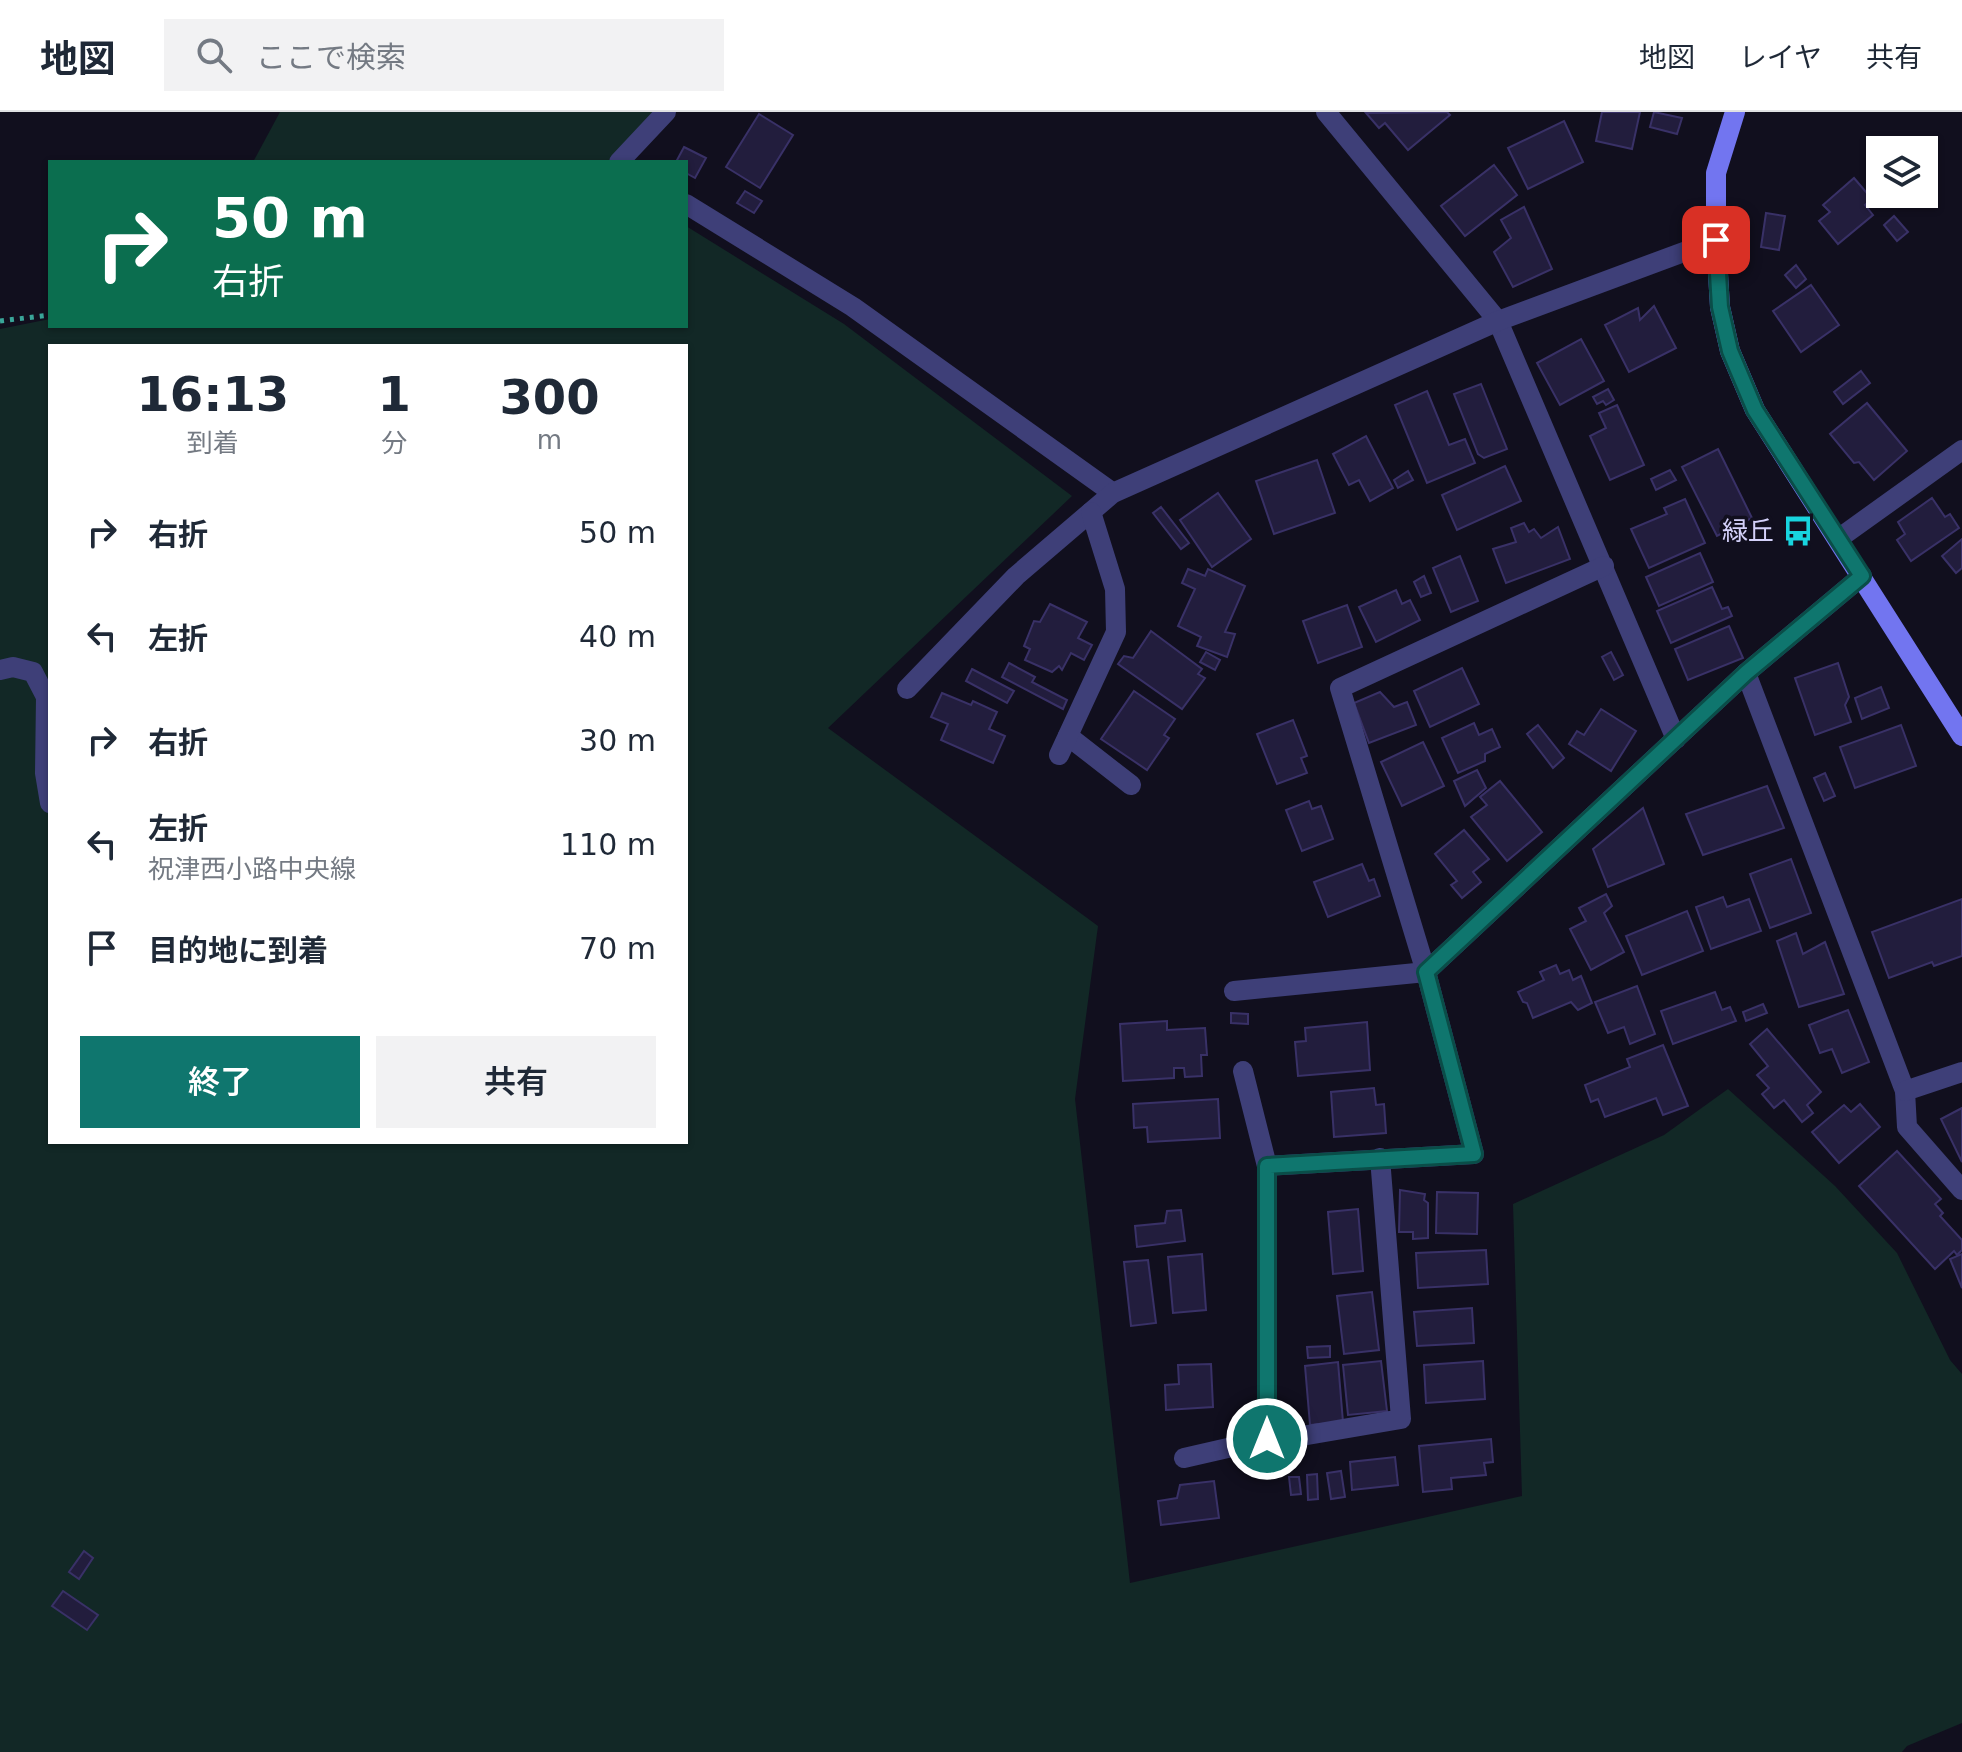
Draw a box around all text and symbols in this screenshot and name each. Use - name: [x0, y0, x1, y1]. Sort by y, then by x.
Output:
- search box: [164, 19, 724, 91]
- icon: search: [192, 33, 236, 77]
- text: 地図: [40, 37, 116, 81]
- text: ここで検索: [256, 40, 406, 75]
- text: 地図: [1639, 41, 1695, 74]
- text: レイヤ: [1739, 41, 1822, 74]
- text: 共有: [1866, 41, 1922, 74]
- map controls: [1866, 136, 1938, 208]
- button: layers: [1866, 136, 1938, 208]
- text: 50 m: [212, 185, 368, 250]
- icon: right: [80, 192, 184, 296]
- pin: [1682, 206, 1750, 274]
- icon: arrive: [1694, 218, 1738, 262]
- text: 右折: [212, 261, 284, 302]
- text: 16:13: [136, 366, 289, 422]
- text: 1: [378, 366, 411, 422]
- text: 300: [499, 369, 600, 425]
- text: m: [537, 425, 562, 455]
- text: 到着: [187, 428, 239, 458]
- text: 分: [381, 428, 407, 458]
- icon: right: [80, 510, 124, 554]
- bus stop icon: 緑丘: [1781, 514, 1815, 548]
- text: 50 m: [579, 515, 656, 550]
- place label: 緑丘: [1722, 516, 1774, 546]
- text: 右折: [148, 517, 208, 552]
- icon: left: [80, 614, 124, 658]
- text: 40 m: [579, 619, 656, 654]
- text: 左折: [148, 621, 208, 656]
- icon: right: [80, 718, 124, 762]
- text: 30 m: [579, 723, 656, 758]
- text: 右折: [148, 725, 208, 760]
- text: 左折: [148, 811, 208, 846]
- icon: left: [80, 822, 124, 866]
- text: 110 m: [560, 827, 656, 862]
- text: 祝津西小路中央線: [148, 854, 356, 884]
- icon: arrive: [80, 926, 124, 970]
- text: 70 m: [579, 931, 656, 966]
- text: 目的地に到着: [148, 933, 328, 968]
- button: 終了: [80, 1036, 360, 1128]
- button: 共有: [376, 1036, 656, 1128]
- position arrow: [1225, 1397, 1309, 1481]

